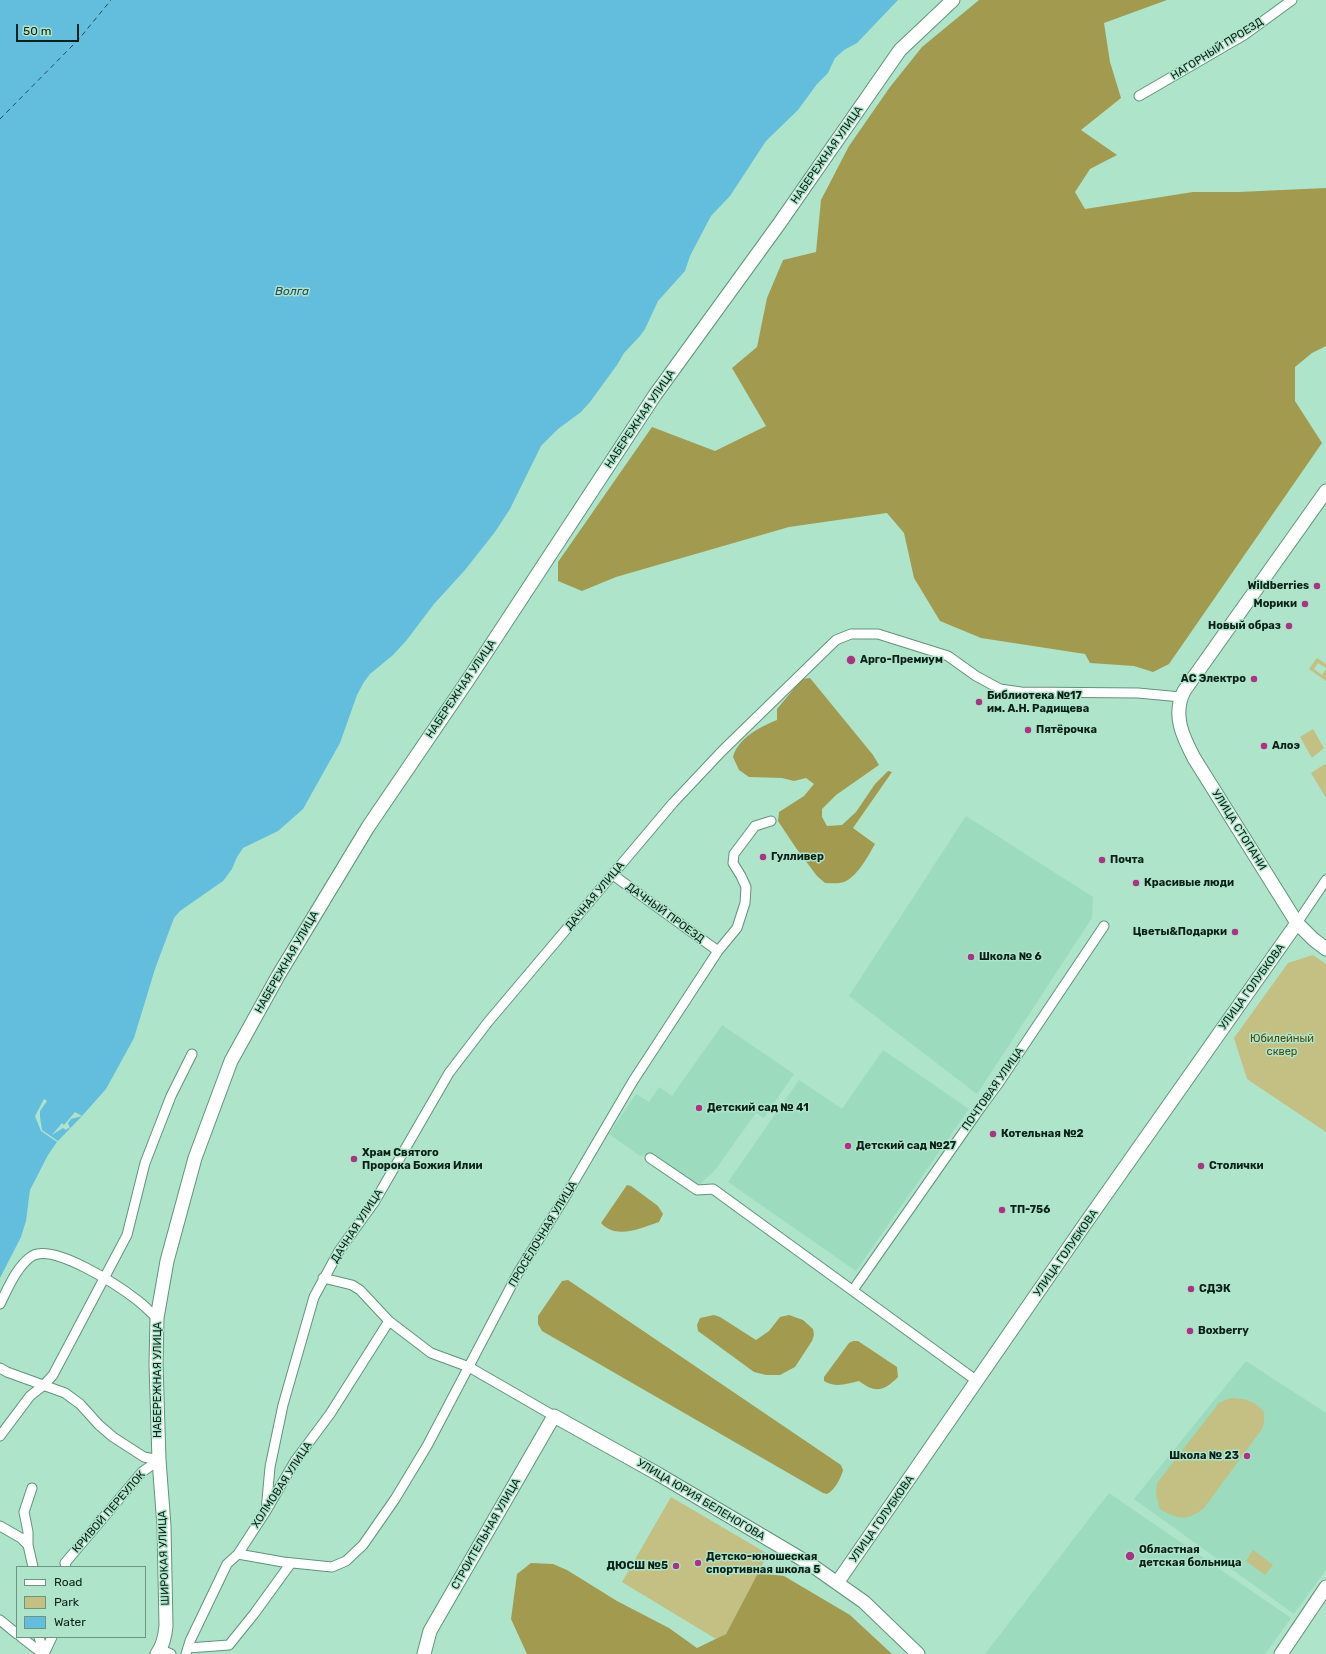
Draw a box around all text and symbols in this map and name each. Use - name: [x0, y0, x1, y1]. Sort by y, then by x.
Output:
- street label: НАГОРНЫЙ ПРОЕЗД: [1168, 15, 1266, 83]
- scale bar: [18, 16, 81, 42]
- text: 50 m: [23, 24, 51, 38]
- street label: НАБЕРЕЖНАЯ УЛИЦА: [788, 104, 866, 206]
- water label: Волга: [275, 285, 309, 299]
- street label: НАБЕРЕЖНАЯ УЛИЦА: [602, 367, 678, 471]
- place label: Wildberries: [1247, 579, 1309, 593]
- marker: Wildberries: [1312, 581, 1322, 591]
- place label: Морики: [1254, 597, 1297, 611]
- marker: Морики: [1300, 599, 1310, 609]
- place label: Новый образ: [1208, 619, 1281, 633]
- marker: Новый образ: [1284, 621, 1294, 631]
- street label: НАБЕРЕЖНАЯ УЛИЦА: [423, 637, 499, 741]
- place label: Арго-Премиум: [860, 653, 943, 667]
- marker: Арго-Премиум: [845, 654, 857, 666]
- place label: АС Электро: [1181, 672, 1246, 686]
- marker: АС Электро: [1249, 674, 1259, 684]
- place label: Библиотека №17 им. А.Н. Радищева: [987, 689, 1089, 715]
- marker: Библиотека №17 им. А.Н. Радищева: [974, 697, 984, 707]
- place label: Пятёрочка: [1036, 723, 1097, 737]
- marker: Пятёрочка: [1023, 725, 1033, 735]
- place label: Алоэ: [1272, 739, 1300, 753]
- marker: Алоэ: [1259, 741, 1269, 751]
- street label: УЛИЦА СТОПАНИ: [1209, 787, 1269, 873]
- place label: Гулливер: [771, 850, 824, 864]
- marker: Гулливер: [758, 852, 768, 862]
- place label: Почта: [1110, 853, 1144, 867]
- marker: Почта: [1097, 855, 1107, 865]
- street label: ДАЧНАЯ УЛИЦА: [563, 859, 627, 933]
- place label: Красивые люди: [1144, 876, 1234, 890]
- marker: Красивые люди: [1131, 878, 1141, 888]
- street label: ДАЧНЫЙ ПРОЕЗД: [623, 880, 707, 946]
- street label: НАБЕРЕЖНАЯ УЛИЦА: [252, 908, 322, 1016]
- place label: Цветы&Подарки: [1133, 925, 1227, 939]
- marker: Цветы&Подарки: [1230, 927, 1240, 937]
- street label: УЛИЦА ГОЛУБКОВА: [1216, 941, 1288, 1033]
- place label: Школа № 6: [979, 950, 1042, 964]
- marker: Школа № 6: [966, 952, 976, 962]
- park label: Юбилейный сквер: [1250, 1032, 1314, 1058]
- street label: ПОЧТОВАЯ УЛИЦА: [959, 1045, 1027, 1133]
- place label: Детский сад № 41: [707, 1101, 809, 1115]
- marker: Детский сад № 41: [694, 1103, 704, 1113]
- place label: Котельная №2: [1001, 1127, 1084, 1141]
- marker: Котельная №2: [988, 1129, 998, 1139]
- place label: Детский сад №27: [856, 1139, 956, 1153]
- marker: Детский сад №27: [843, 1141, 853, 1151]
- place label: Храм Святого Пророка Божия Илии: [362, 1146, 483, 1172]
- marker: Храм Святого Пророка Божия Илии: [349, 1154, 359, 1164]
- place label: Столички: [1209, 1159, 1264, 1173]
- marker: Столички: [1196, 1161, 1206, 1171]
- street label: ПРОСЁЛОЧНАЯ УЛИЦА: [506, 1179, 580, 1289]
- street label: ДАЧНАЯ УЛИЦА: [328, 1187, 386, 1265]
- place label: ТП-756: [1010, 1203, 1050, 1217]
- marker: ТП-756: [997, 1205, 1007, 1215]
- street label: УЛИЦА ГОЛУБКОВА: [1031, 1207, 1101, 1299]
- place label: СДЭК: [1199, 1282, 1231, 1296]
- marker: СДЭК: [1186, 1284, 1196, 1294]
- street label: НАБЕРЕЖНАЯ УЛИЦА: [151, 1322, 165, 1438]
- place label: Boxberry: [1198, 1324, 1249, 1338]
- marker: Boxberry: [1185, 1326, 1195, 1336]
- street label: ХОЛМОВАЯ УЛИЦА: [249, 1439, 315, 1531]
- place label: Школа № 23: [1169, 1449, 1239, 1463]
- marker: Школа № 23: [1242, 1451, 1252, 1461]
- street label: УЛИЦА ЮРИЯ БЕЛЕНОГОВА: [635, 1456, 767, 1544]
- street label: КРИВОЙ ПЕРЕУЛОК: [70, 1468, 148, 1556]
- street label: УЛИЦА ГОЛУБКОВА: [847, 1473, 917, 1565]
- street label: СТРОИТЕЛЬНАЯ УЛИЦА: [449, 1476, 523, 1592]
- street label: ШИРОКАЯ УЛИЦА: [156, 1510, 172, 1606]
- place label: Областная детская больница: [1139, 1543, 1242, 1569]
- place label: Детско-юношеская спортивная школа 5: [706, 1550, 820, 1576]
- marker: Областная детская больница: [1124, 1550, 1136, 1562]
- marker: Детско-юношеская спортивная школа 5: [693, 1558, 703, 1568]
- place label: ДЮСШ №5: [607, 1559, 668, 1573]
- marker: ДЮСШ №5: [671, 1561, 681, 1571]
- legend: [16, 1566, 146, 1638]
- text: Road: [54, 1575, 82, 1589]
- text: Park: [54, 1595, 79, 1609]
- text: Water: [54, 1615, 86, 1629]

